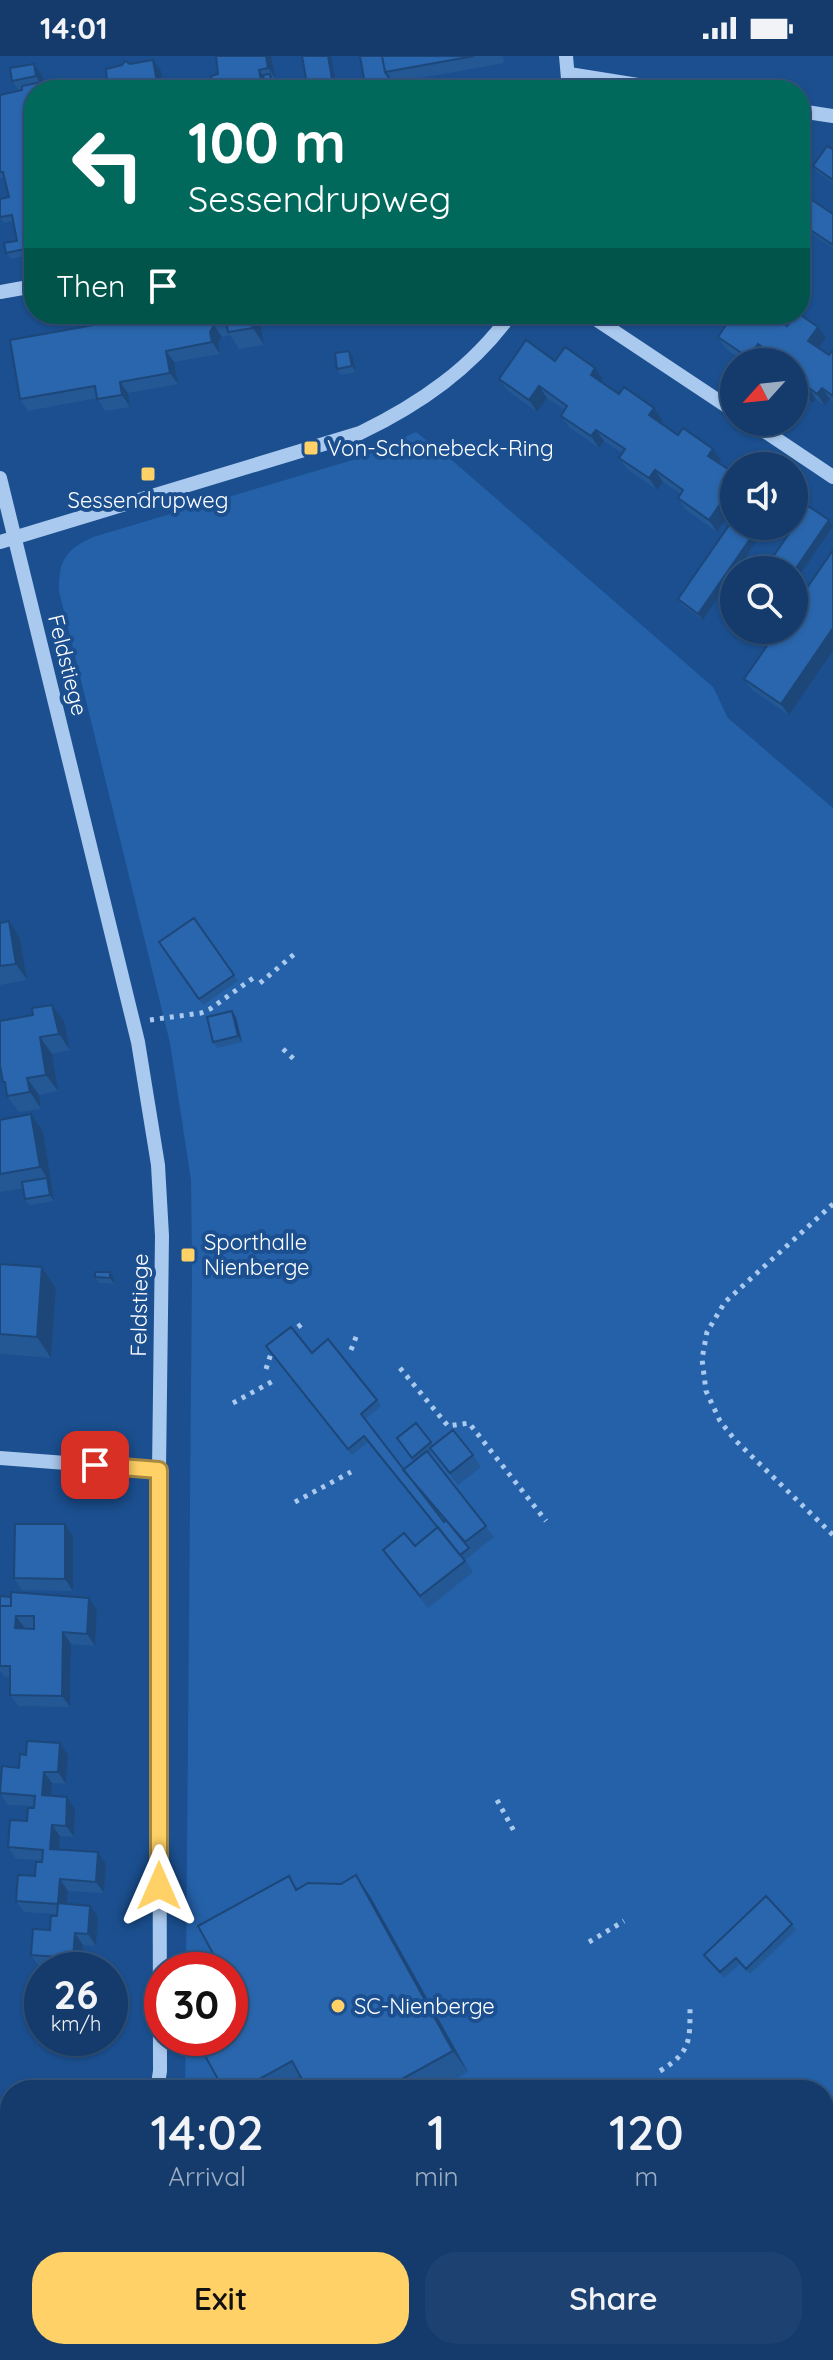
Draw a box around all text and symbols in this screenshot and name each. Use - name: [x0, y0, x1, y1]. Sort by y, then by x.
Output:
- text: 14:01: [40, 9, 108, 47]
- text: 100 m: [188, 107, 346, 177]
- icon: left: [56, 112, 160, 216]
- text: Sessendrupweg: [188, 176, 451, 221]
- icon: arrive: [141, 264, 185, 308]
- text: Then: [56, 267, 125, 305]
- north arrow: [720, 348, 808, 436]
- map controls: [720, 348, 808, 644]
- place label: Von-Schonebeck-Ring: [327, 434, 554, 462]
- marker: Von-Schonebeck-Ring: [302, 439, 320, 457]
- button: sound: [720, 452, 808, 540]
- marker: Sessendrupweg: [139, 465, 157, 483]
- place label: Sessendrupweg: [68, 486, 228, 514]
- button: search: [720, 556, 808, 644]
- street label: Feldstiege: [42, 612, 94, 718]
- place label: Sporthalle Nienberge: [204, 1228, 310, 1281]
- marker: Sporthalle Nienberge: [179, 1246, 197, 1264]
- street label: Feldstiege: [124, 1253, 154, 1357]
- pin: [61, 1431, 129, 1499]
- icon: arrive: [73, 1443, 117, 1487]
- position arrow: [117, 1844, 201, 1928]
- speed limit sign: 30: [144, 1952, 248, 2056]
- text: 26: [54, 1969, 98, 2019]
- place label: SC-Nienberge: [354, 1992, 495, 2020]
- marker: SC-Nienberge: [329, 1997, 347, 2015]
- text: km/h: [51, 2011, 101, 2036]
- text: 14:02: [150, 2102, 264, 2162]
- text: 1: [427, 2102, 446, 2162]
- text: 120: [609, 2102, 684, 2162]
- text: Arrival: [168, 2160, 246, 2193]
- text: min: [414, 2160, 459, 2193]
- text: m: [634, 2160, 658, 2193]
- button: Exit: [32, 2252, 409, 2344]
- button: Share: [425, 2252, 802, 2344]

